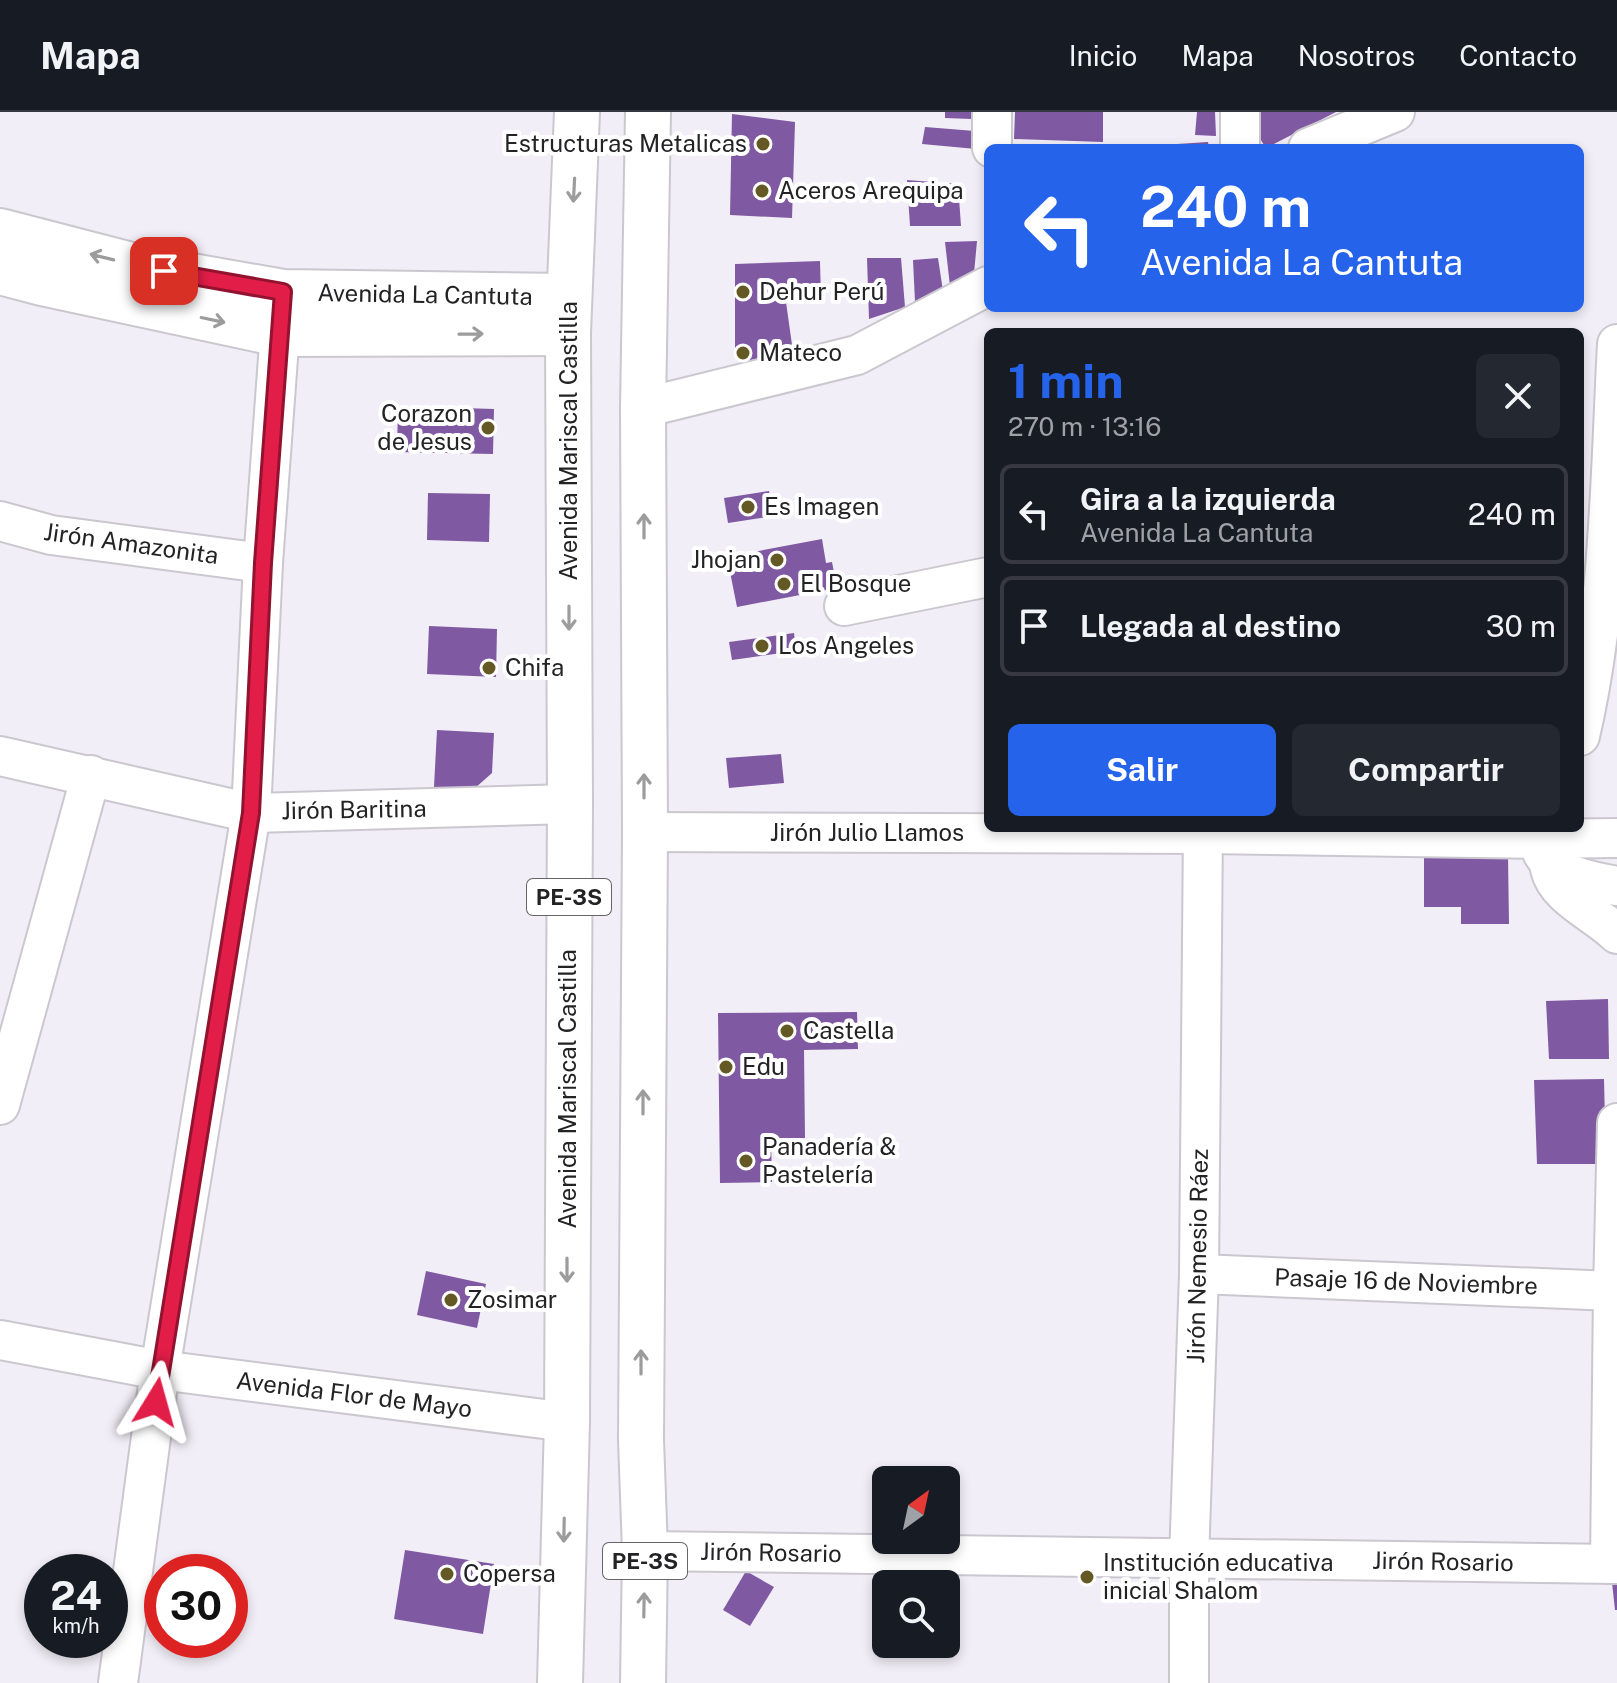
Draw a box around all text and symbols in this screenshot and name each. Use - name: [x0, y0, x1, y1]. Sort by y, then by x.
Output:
- text: Mapa: [40, 33, 141, 78]
- text: Inicio: [1069, 39, 1137, 72]
- text: Mapa: [1181, 39, 1254, 72]
- text: Nosotros: [1298, 39, 1415, 72]
- text: Contacto: [1459, 39, 1577, 72]
- place label: Estructuras Metalicas: [504, 129, 747, 157]
- marker: Estructuras Metalicas: [754, 135, 772, 153]
- text: 240 m: [1140, 174, 1311, 240]
- one-way arrow: [566, 176, 581, 203]
- place label: Aceros Arequipa: [778, 176, 964, 204]
- icon: left: [1008, 176, 1112, 280]
- marker: Aceros Arequipa: [753, 182, 771, 200]
- pin: [130, 237, 198, 305]
- text: Avenida La Cantuta: [1140, 241, 1463, 283]
- one-way arrow: [90, 249, 116, 264]
- icon: arrive: [142, 249, 186, 293]
- place label: Dehur Perú: [759, 277, 884, 305]
- street label: Avenida La Cantuta: [317, 278, 533, 310]
- marker: Dehur Perú: [734, 283, 752, 301]
- street label: Avenida Mariscal Castilla: [554, 301, 582, 581]
- one-way arrow: [199, 313, 225, 328]
- one-way arrow: [457, 326, 484, 342]
- place label: Mateco: [759, 338, 842, 366]
- marker: Mateco: [734, 344, 752, 362]
- text: 1 min: [1008, 352, 1124, 409]
- button: close: [1476, 354, 1560, 438]
- place label: Corazon de Jesus: [377, 399, 472, 455]
- text: 270 m · 13:16: [1008, 411, 1161, 442]
- marker: Corazon de Jesus: [479, 419, 497, 437]
- text: Gira a la izquierda: [1080, 481, 1336, 517]
- place label: Es Imagen: [764, 492, 879, 520]
- icon: left: [1012, 492, 1056, 536]
- text: 240 m: [1468, 496, 1556, 532]
- marker: Es Imagen: [739, 498, 757, 516]
- one-way arrow: [636, 513, 652, 540]
- street label: Jirón Amazonita: [42, 517, 220, 569]
- text: Avenida La Cantuta: [1080, 517, 1313, 548]
- place label: Jhojan: [691, 545, 761, 573]
- marker: Jhojan: [768, 551, 786, 569]
- place label: El Bosque: [800, 569, 911, 597]
- marker: El Bosque: [775, 575, 793, 593]
- one-way arrow: [561, 604, 577, 631]
- icon: arrive: [1012, 604, 1056, 648]
- text: Llegada al destino: [1080, 608, 1341, 644]
- text: 30 m: [1486, 608, 1556, 644]
- place label: Los Angeles: [778, 631, 914, 659]
- marker: Los Angeles: [753, 637, 771, 655]
- place label: Chifa: [505, 653, 564, 681]
- marker: Chifa: [480, 659, 498, 677]
- button: Salir: [1008, 724, 1276, 816]
- button: Compartir: [1292, 724, 1560, 816]
- one-way arrow: [636, 773, 652, 800]
- street label: Jirón Baritina: [281, 794, 427, 824]
- street label: Jirón Julio Llamos: [770, 818, 964, 846]
- road number: PE-3S: [527, 879, 611, 915]
- street label: Avenida Mariscal Castilla: [553, 949, 581, 1229]
- place label: Castella: [803, 1016, 894, 1044]
- marker: Castella: [778, 1022, 796, 1040]
- place label: Edu: [742, 1052, 785, 1080]
- marker: Edu: [717, 1058, 735, 1076]
- one-way arrow: [635, 1089, 651, 1116]
- place label: Panadería & Pastelería: [762, 1132, 897, 1188]
- street label: Jirón Nemesio Ráez: [1181, 1148, 1213, 1364]
- marker: Panadería & Pastelería: [737, 1152, 755, 1170]
- one-way arrow: [559, 1256, 575, 1283]
- street label: Pasaje 16 de Noviembre: [1274, 1262, 1538, 1300]
- place label: Zosimar: [467, 1285, 557, 1313]
- marker: Zosimar: [442, 1291, 460, 1309]
- one-way arrow: [633, 1349, 649, 1376]
- position arrow: [114, 1360, 198, 1444]
- street label: Avenida Flor de Mayo: [235, 1366, 474, 1422]
- north arrow: [872, 1466, 960, 1554]
- map controls: [872, 1466, 960, 1658]
- one-way arrow: [556, 1516, 571, 1543]
- street label: Jirón Rosario: [700, 1537, 842, 1567]
- road number: PE-3S: [603, 1543, 687, 1579]
- street label: Jirón Rosario: [1372, 1546, 1514, 1576]
- place label: Institución educativa inicial Shalom: [1103, 1548, 1333, 1604]
- speed limit sign: 30: [144, 1554, 248, 1658]
- place label: Copersa: [463, 1559, 556, 1587]
- marker: Copersa: [438, 1565, 456, 1583]
- marker: Institución educativa inicial Shalom: [1078, 1568, 1096, 1586]
- button: search: [872, 1570, 960, 1658]
- text: 24: [50, 1572, 102, 1619]
- one-way arrow: [636, 1592, 652, 1619]
- text: km/h: [52, 1614, 100, 1638]

